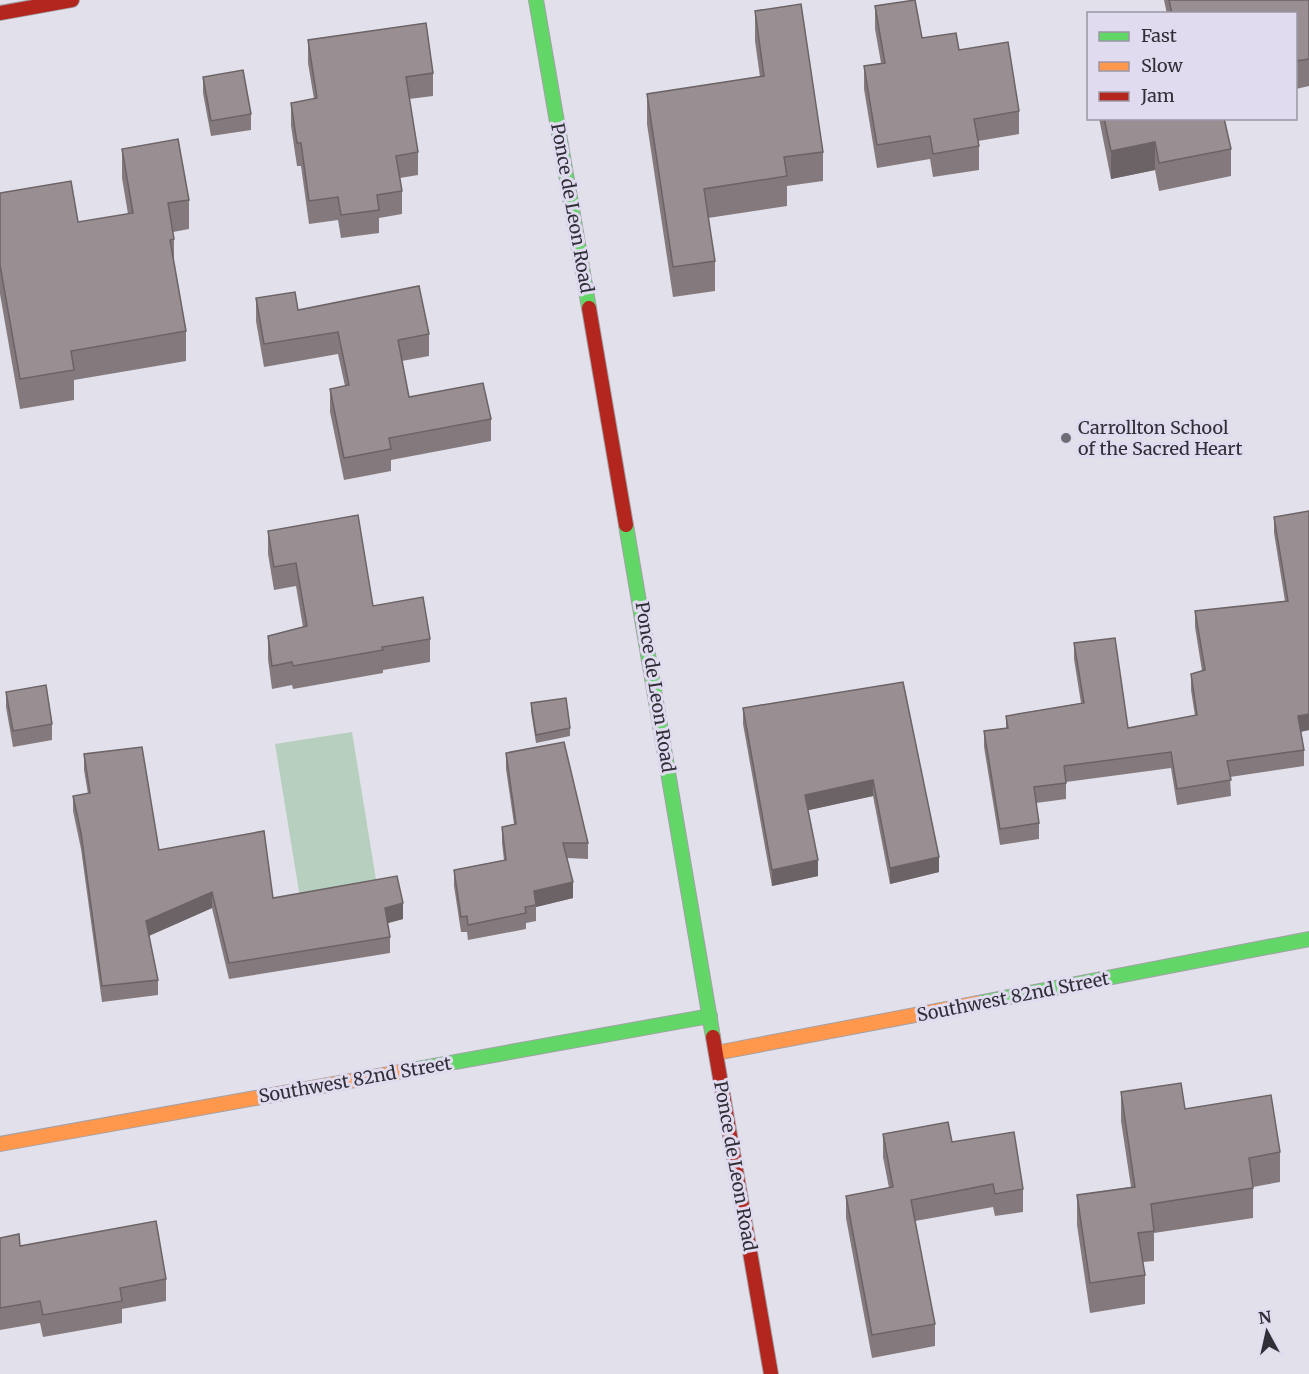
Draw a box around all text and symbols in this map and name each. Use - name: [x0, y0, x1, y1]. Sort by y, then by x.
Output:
- legend: [1087, 12, 1297, 120]
- text: Fast: [1141, 24, 1177, 47]
- text: Slow: [1141, 54, 1184, 77]
- text: Jam: [1140, 84, 1175, 107]
- street label: Ponce de Leon Road: [546, 121, 599, 295]
- place label: Carrollton School of the Sacred Heart: [1078, 416, 1243, 460]
- marker: Carrollton School of the Sacred Heart: [1059, 431, 1073, 445]
- street label: Ponce de Leon Road: [631, 600, 680, 774]
- street label: Southwest 82nd Street: [915, 967, 1111, 1026]
- street label: Southwest 82nd Street: [257, 1051, 453, 1108]
- street label: Ponce de Leon Road: [709, 1079, 762, 1253]
- north arrow: [1237, 1302, 1297, 1362]
- text: N: [1257, 1306, 1273, 1328]

